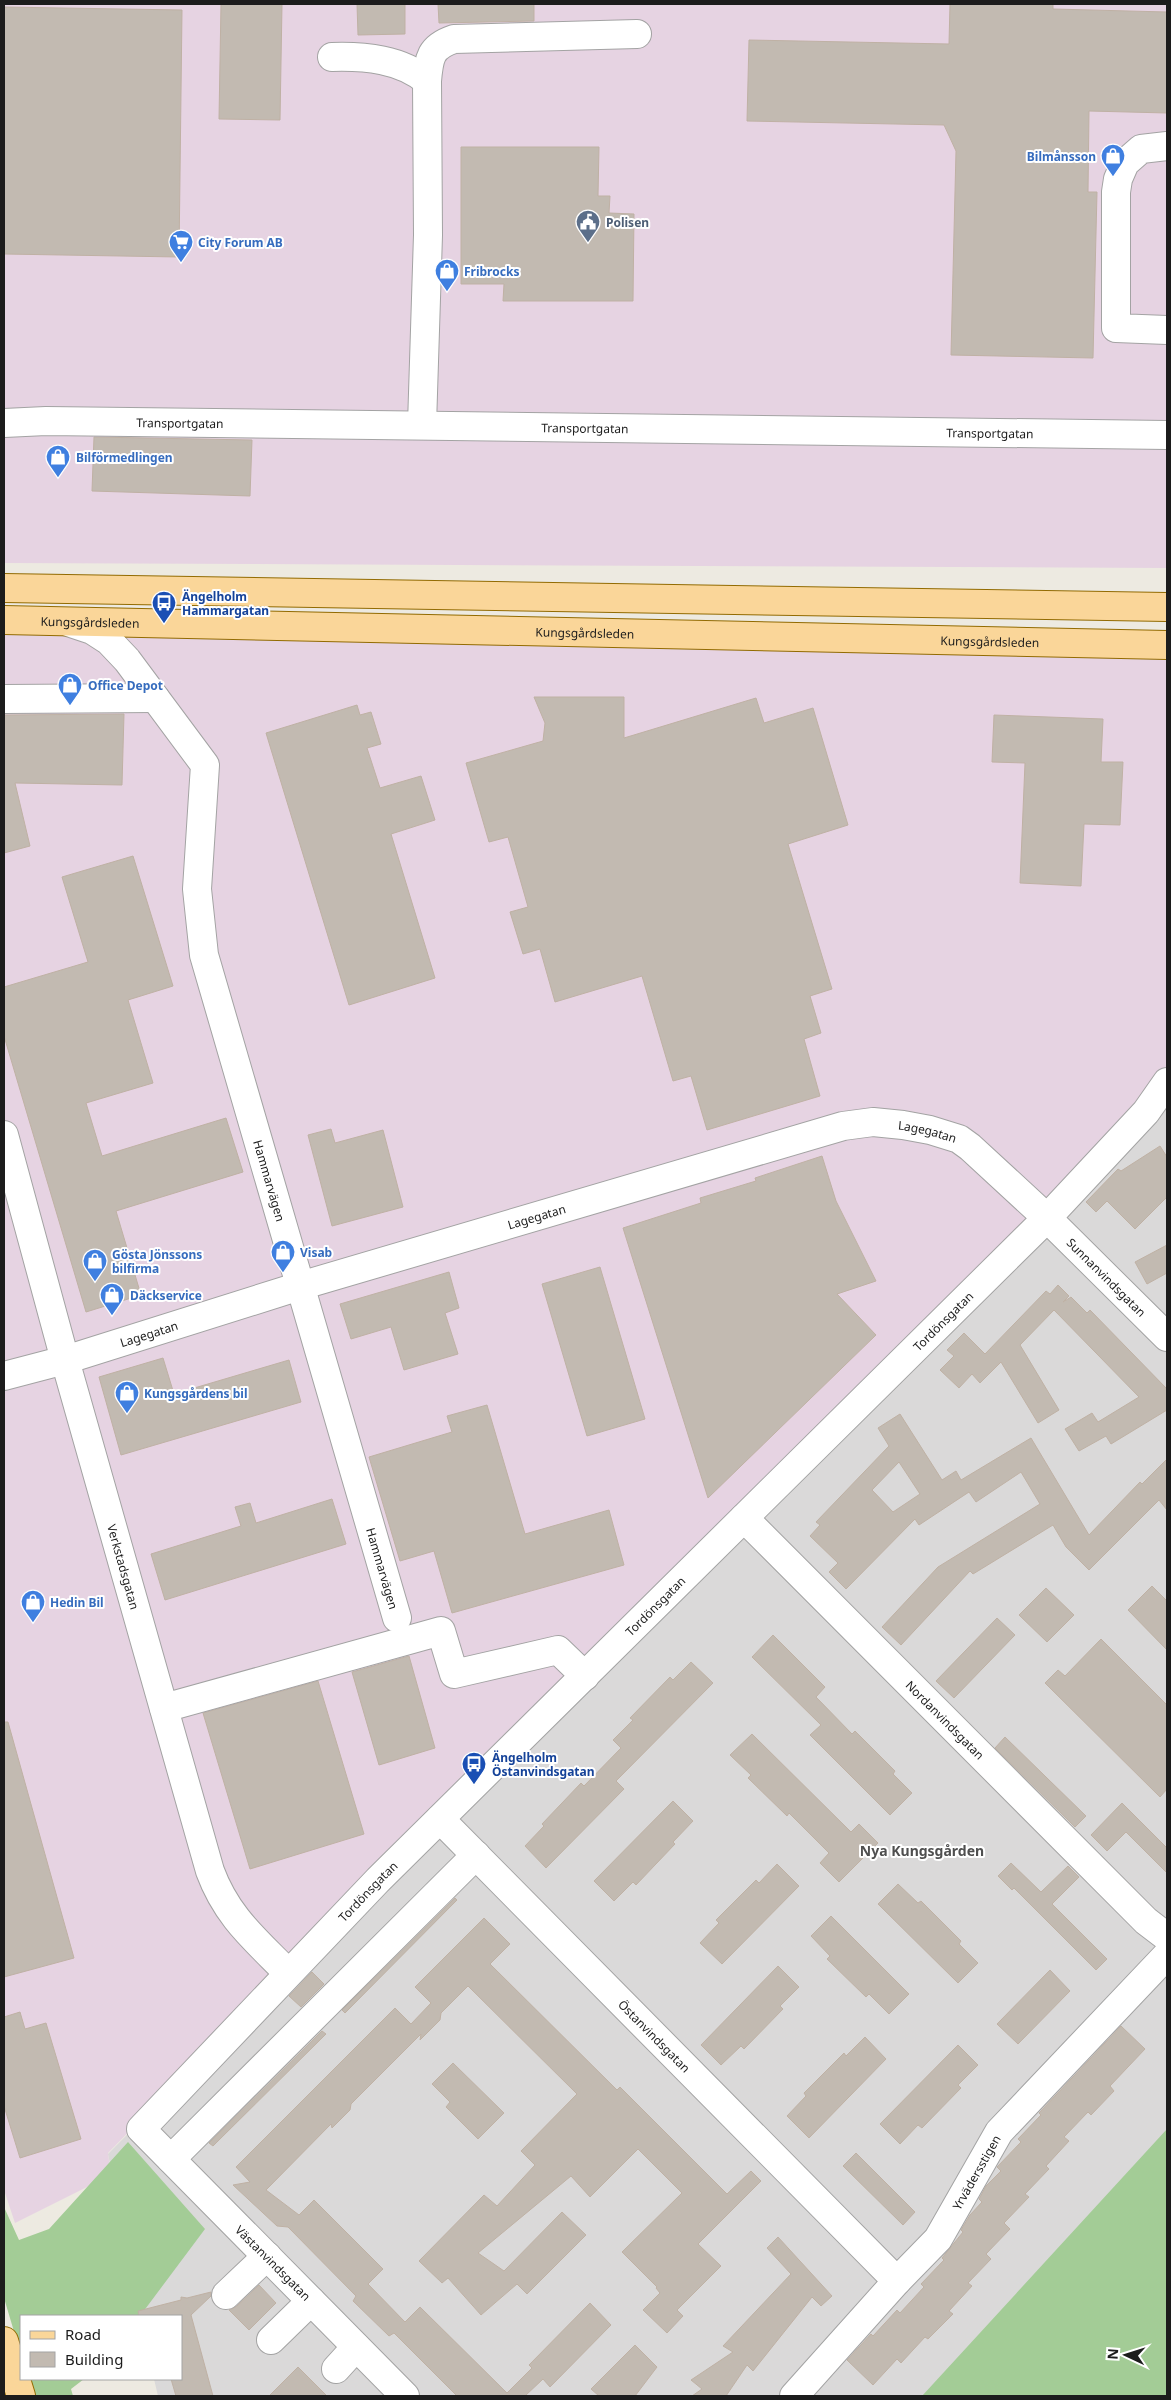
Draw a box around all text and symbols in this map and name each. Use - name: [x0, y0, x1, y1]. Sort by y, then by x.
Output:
- shop icon: Bilmånsson: [1100, 143, 1126, 177]
- place label: Bilmånsson: [1027, 148, 1096, 165]
- public building icon: Polisen: [575, 209, 601, 243]
- place label: Polisen: [606, 214, 649, 231]
- supermarket icon: City Forum AB: [168, 229, 194, 263]
- place label: City Forum AB: [198, 234, 283, 251]
- shop icon: Fribrocks: [434, 258, 460, 292]
- place label: Fribrocks: [464, 263, 519, 280]
- street label: Transportgatan: [136, 414, 224, 432]
- street label: Transportgatan: [541, 419, 629, 437]
- street label: Transportgatan: [946, 424, 1034, 442]
- shop icon: Bilförmedlingen: [45, 444, 71, 478]
- place label: Bilförmedlingen: [76, 449, 173, 466]
- place label: Ängelholm Hammargatan: [182, 588, 269, 619]
- bus stop icon: Ängelholm Hammargatan: [151, 590, 177, 624]
- street label: Kungsgårdsleden: [40, 612, 140, 631]
- street label: Kungsgårdsleden: [535, 623, 634, 642]
- street label: Kungsgårdsleden: [940, 632, 1039, 651]
- shop icon: Office Depot: [57, 672, 83, 706]
- place label: Office Depot: [88, 677, 163, 694]
- street label: Lagegatan: [897, 1116, 959, 1146]
- street label: Hammarvägen: [250, 1138, 290, 1223]
- street label: Lagegatan: [505, 1200, 568, 1233]
- street label: Sunnanvindsgatan: [1063, 1234, 1150, 1320]
- shop icon: Visab: [270, 1239, 296, 1273]
- place label: Visab: [300, 1244, 333, 1261]
- place label: Gösta Jönssons bilfirma: [112, 1246, 202, 1277]
- shop icon: Gösta Jönssons bilfirma: [82, 1248, 108, 1282]
- shop icon: Däckservice: [99, 1282, 125, 1316]
- place label: Däckservice: [130, 1287, 202, 1304]
- street label: Tordönsgatan: [909, 1287, 977, 1355]
- street label: Lagegatan: [118, 1316, 180, 1351]
- shop icon: Kungsgårdens bil: [114, 1380, 140, 1414]
- place label: Kungsgårdens bil: [144, 1385, 248, 1402]
- street label: Verkstadsgatan: [104, 1522, 144, 1611]
- street label: Hammarvägen: [363, 1526, 402, 1611]
- street label: Tordönsgatan: [621, 1572, 689, 1639]
- shop icon: Hedin Bil: [20, 1589, 46, 1623]
- place label: Hedin Bil: [50, 1594, 104, 1611]
- street label: Nordanvindsgatan: [902, 1677, 988, 1763]
- place label: Ängelholm Östanvindsgatan: [492, 1749, 595, 1780]
- bus stop icon: Ängelholm Östanvindsgatan: [461, 1751, 487, 1785]
- district label: Nya Kungsgården: [860, 1841, 984, 1860]
- street label: Tordönsgatan: [334, 1857, 401, 1925]
- street label: Östanvindsgatan: [615, 1996, 694, 2076]
- street label: Yrvädersstigen: [948, 2132, 1004, 2213]
- street label: Västanvindsgatan: [232, 2222, 314, 2304]
- legend: [20, 2315, 182, 2380]
- text: Road: [65, 2324, 101, 2344]
- north arrow: [1101, 2330, 1151, 2380]
- text: N: [1103, 2348, 1122, 2360]
- text: Building: [65, 2349, 123, 2369]

